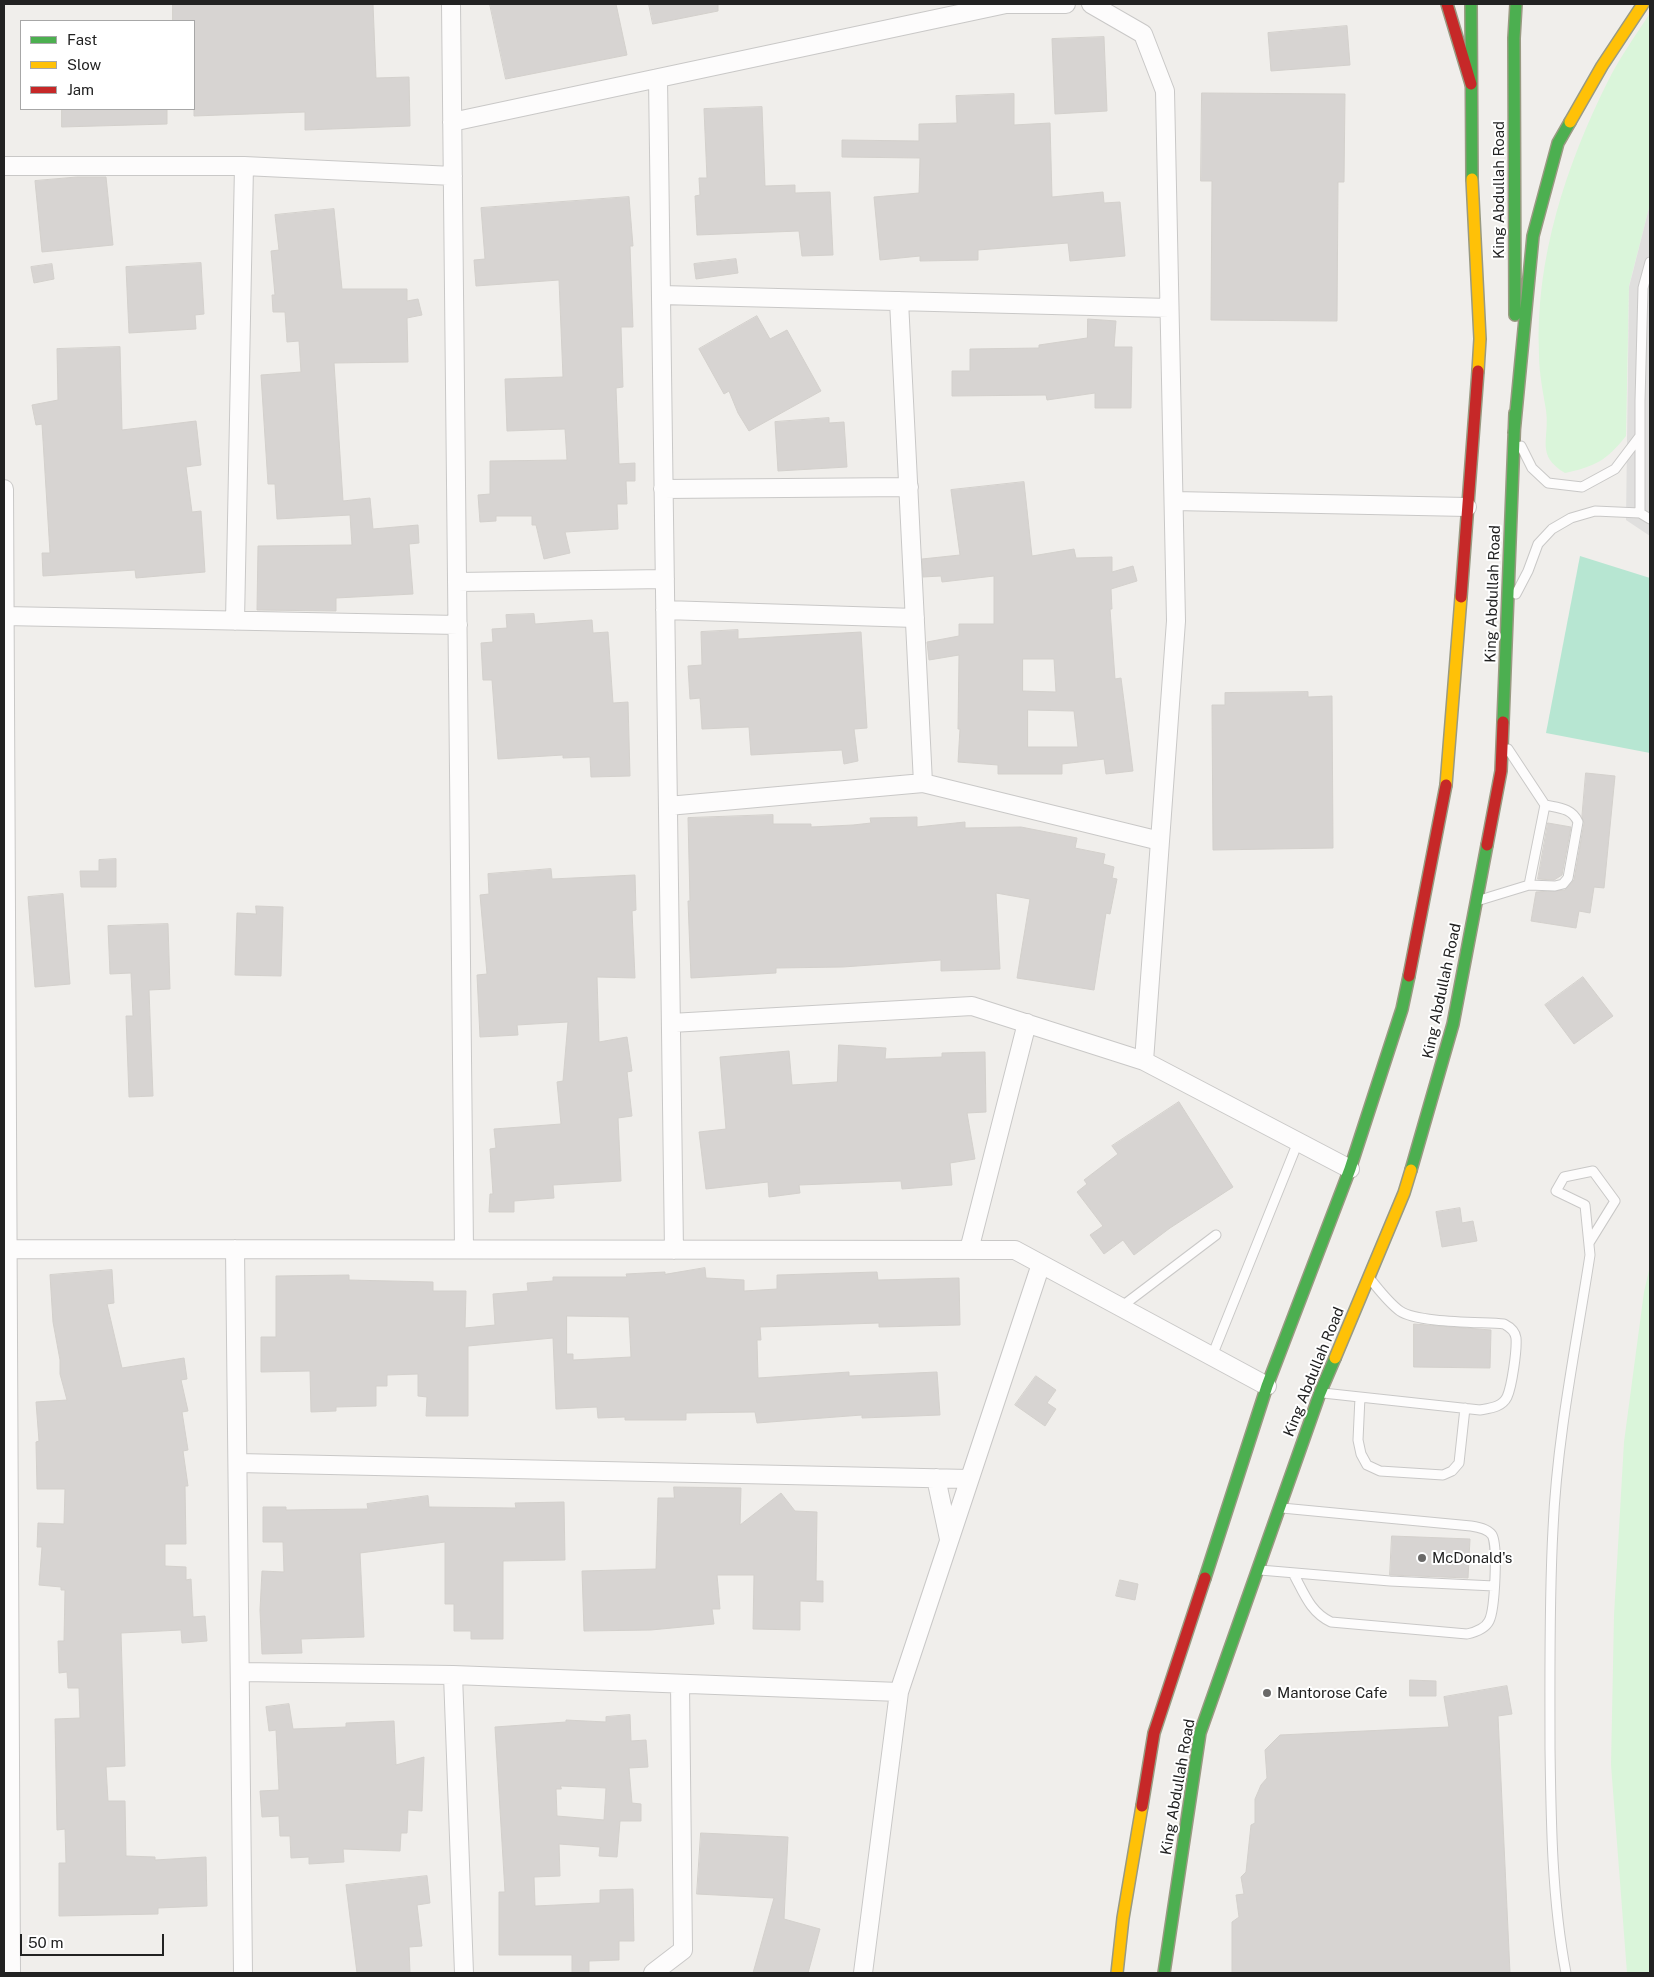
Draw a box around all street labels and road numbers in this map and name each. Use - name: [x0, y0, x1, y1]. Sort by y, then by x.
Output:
- street label: King Abdullah Road: [1490, 121, 1508, 259]
- street label: King Abdullah Road: [1482, 525, 1504, 663]
- street label: King Abdullah Road: [1419, 922, 1465, 1060]
- street label: King Abdullah Road: [1280, 1305, 1348, 1439]
- street label: King Abdullah Road: [1157, 1718, 1199, 1856]

